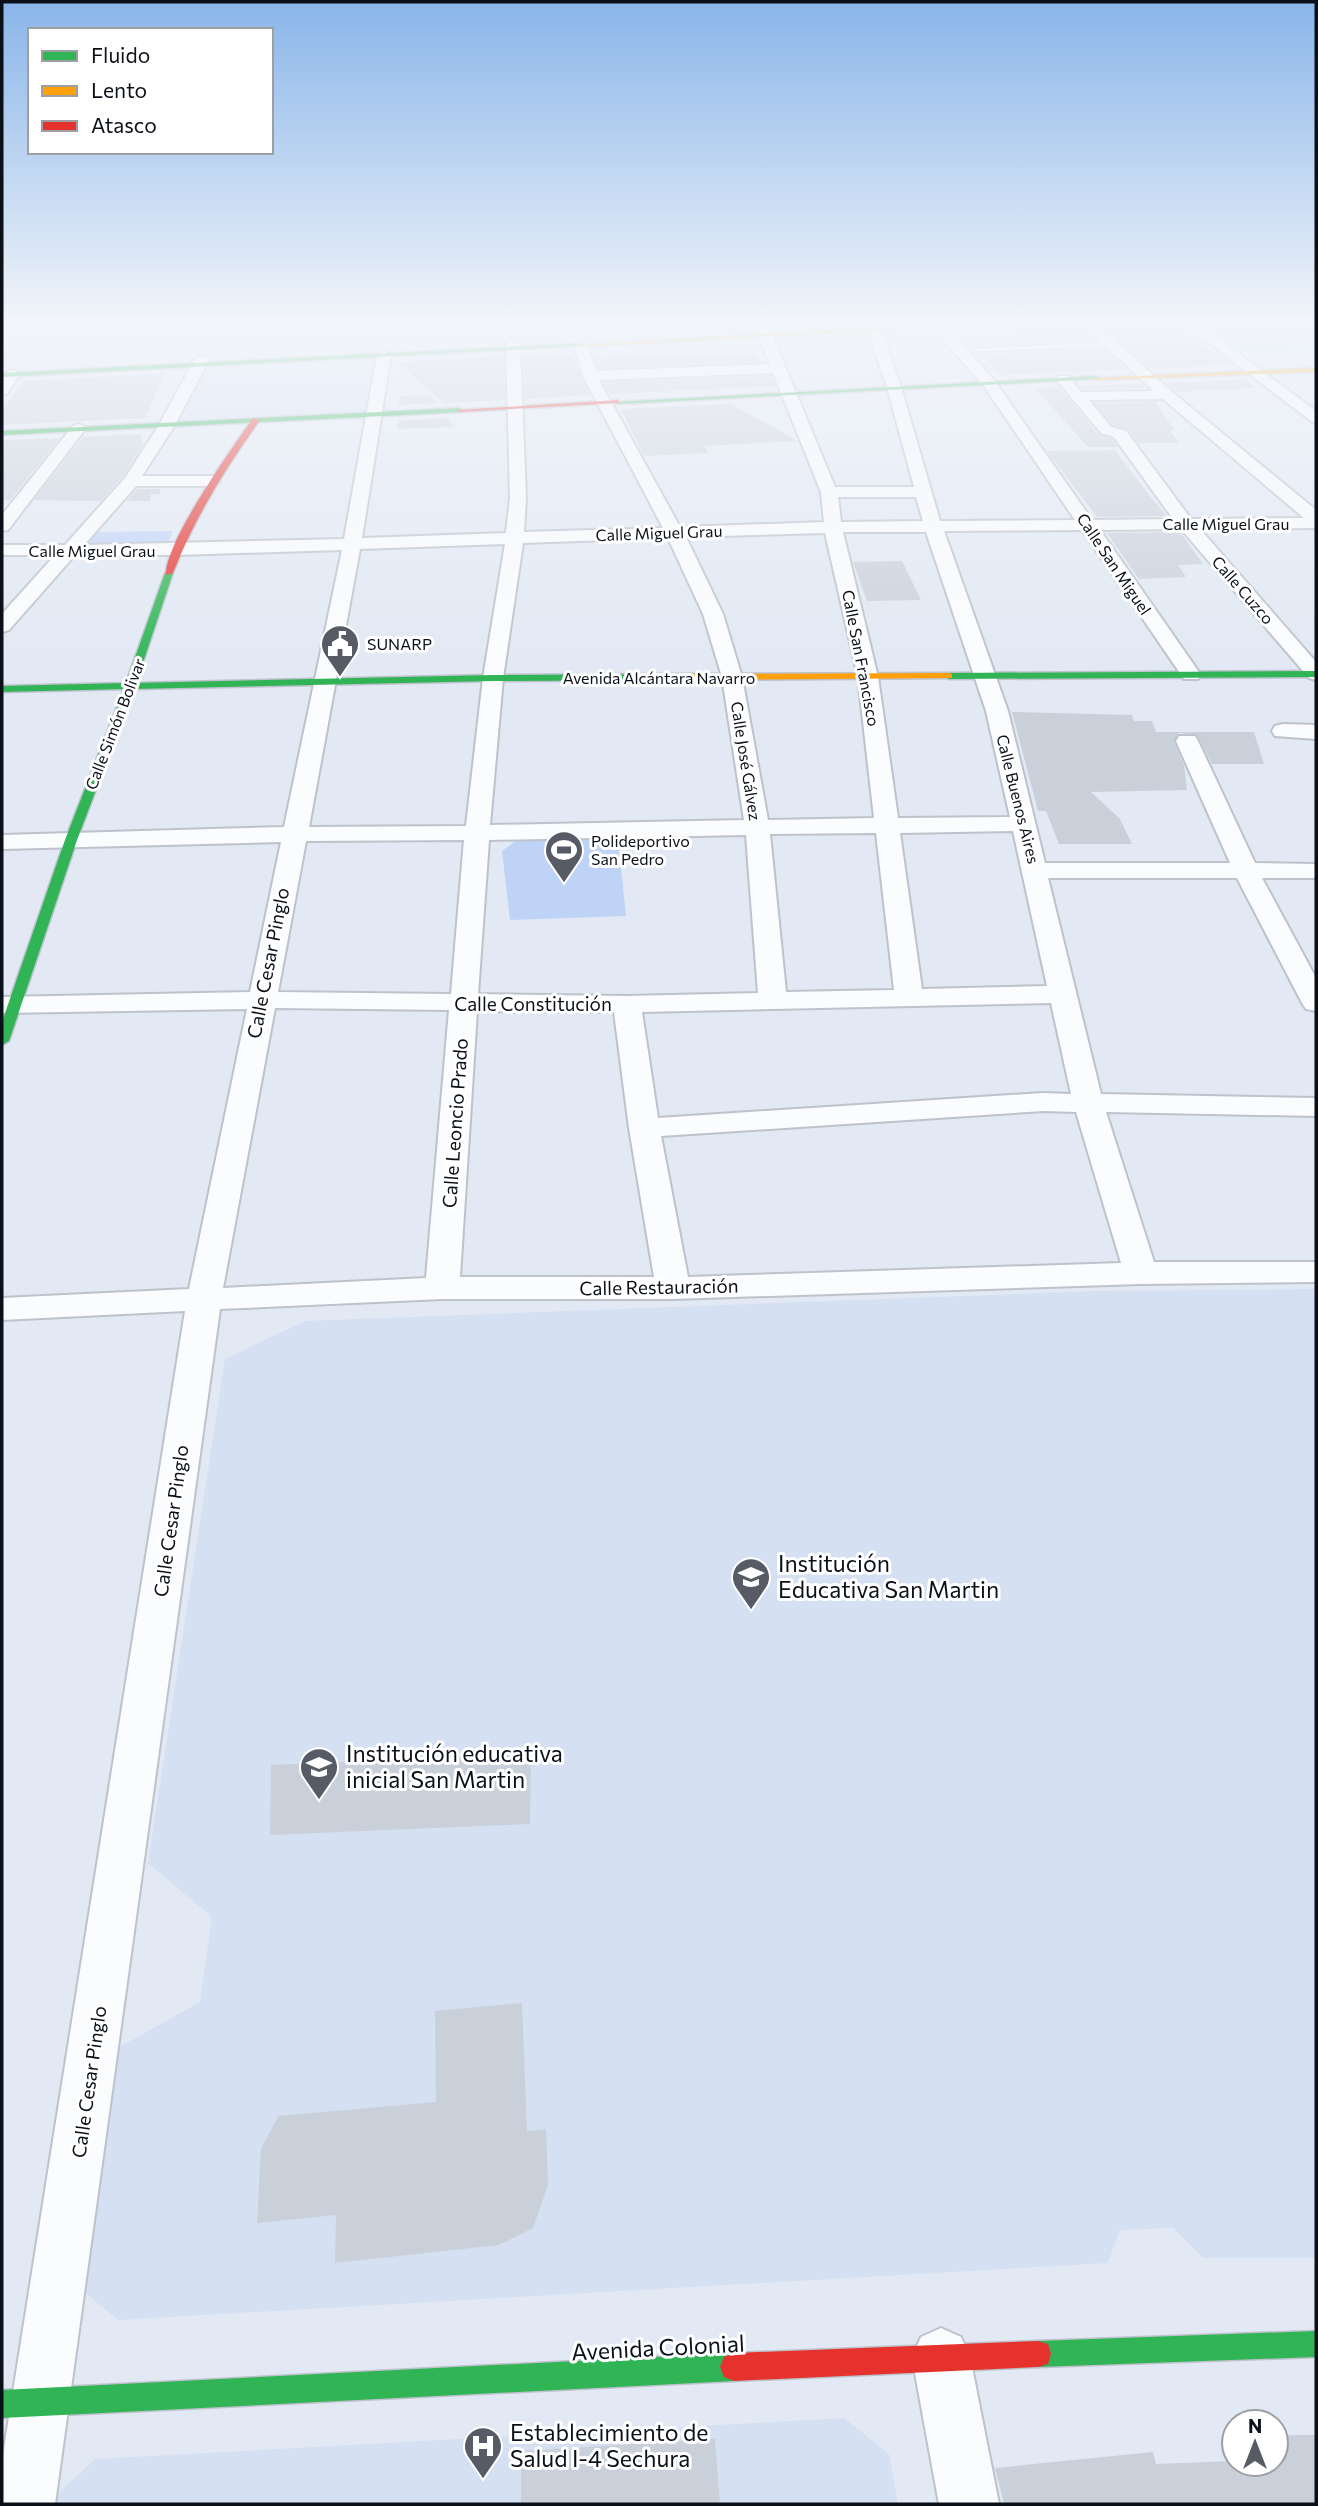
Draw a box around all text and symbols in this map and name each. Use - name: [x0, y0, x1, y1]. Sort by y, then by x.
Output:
- legend: [28, 28, 273, 154]
- text: Fluido: [91, 42, 150, 67]
- text: Lento: [91, 77, 147, 102]
- text: Atasco: [91, 112, 157, 137]
- street label: Calle San Miguel: [1073, 509, 1155, 618]
- street label: Calle Miguel Grau: [1163, 514, 1289, 533]
- street label: Calle Miguel Grau: [595, 521, 723, 544]
- street label: Calle Miguel Grau: [29, 541, 155, 560]
- street label: Calle Cuzco: [1209, 552, 1278, 628]
- street label: Calle San Francisco: [839, 588, 884, 728]
- public building icon: SUNARP: [319, 623, 361, 678]
- place label: SUNARP: [367, 634, 432, 653]
- street label: Calle Simón Bolivar: [81, 655, 149, 792]
- street label: Avenida Alcántara Navarro: [563, 668, 755, 687]
- street label: Calle José Gálvez: [728, 700, 765, 822]
- street label: Calle Buenos Aires: [993, 732, 1044, 865]
- sports icon: Polideportivo San Pedro: [543, 829, 585, 884]
- place label: Polideportivo San Pedro: [591, 831, 690, 868]
- street label: Calle Cesar Pinglo: [242, 885, 293, 1040]
- street label: Calle Constitución: [454, 992, 612, 1015]
- street label: Calle Leoncio Prado: [437, 1037, 472, 1209]
- street label: Calle Restauración: [579, 1274, 739, 1299]
- street label: Calle Cesar Pinglo: [148, 1443, 193, 1598]
- place label: Institución Educativa San Martin: [778, 1549, 999, 1603]
- school or university icon: Institución Educativa San Martin: [730, 1556, 772, 1611]
- place label: Institución educativa inicial San Martin: [346, 1739, 563, 1793]
- school or university icon: Institución educativa inicial San Martin: [298, 1746, 340, 1801]
- street label: Calle Cesar Pinglo: [66, 2004, 111, 2159]
- street label: Avenida Colonial: [571, 2328, 745, 2366]
- north arrow: [1220, 2408, 1290, 2478]
- text: N: [1248, 2414, 1262, 2437]
- place label: Establecimiento de Salud I-4 Sechura: [510, 2418, 708, 2472]
- hospital icon: Establecimiento de Salud I-4 Sechura: [462, 2425, 504, 2480]

